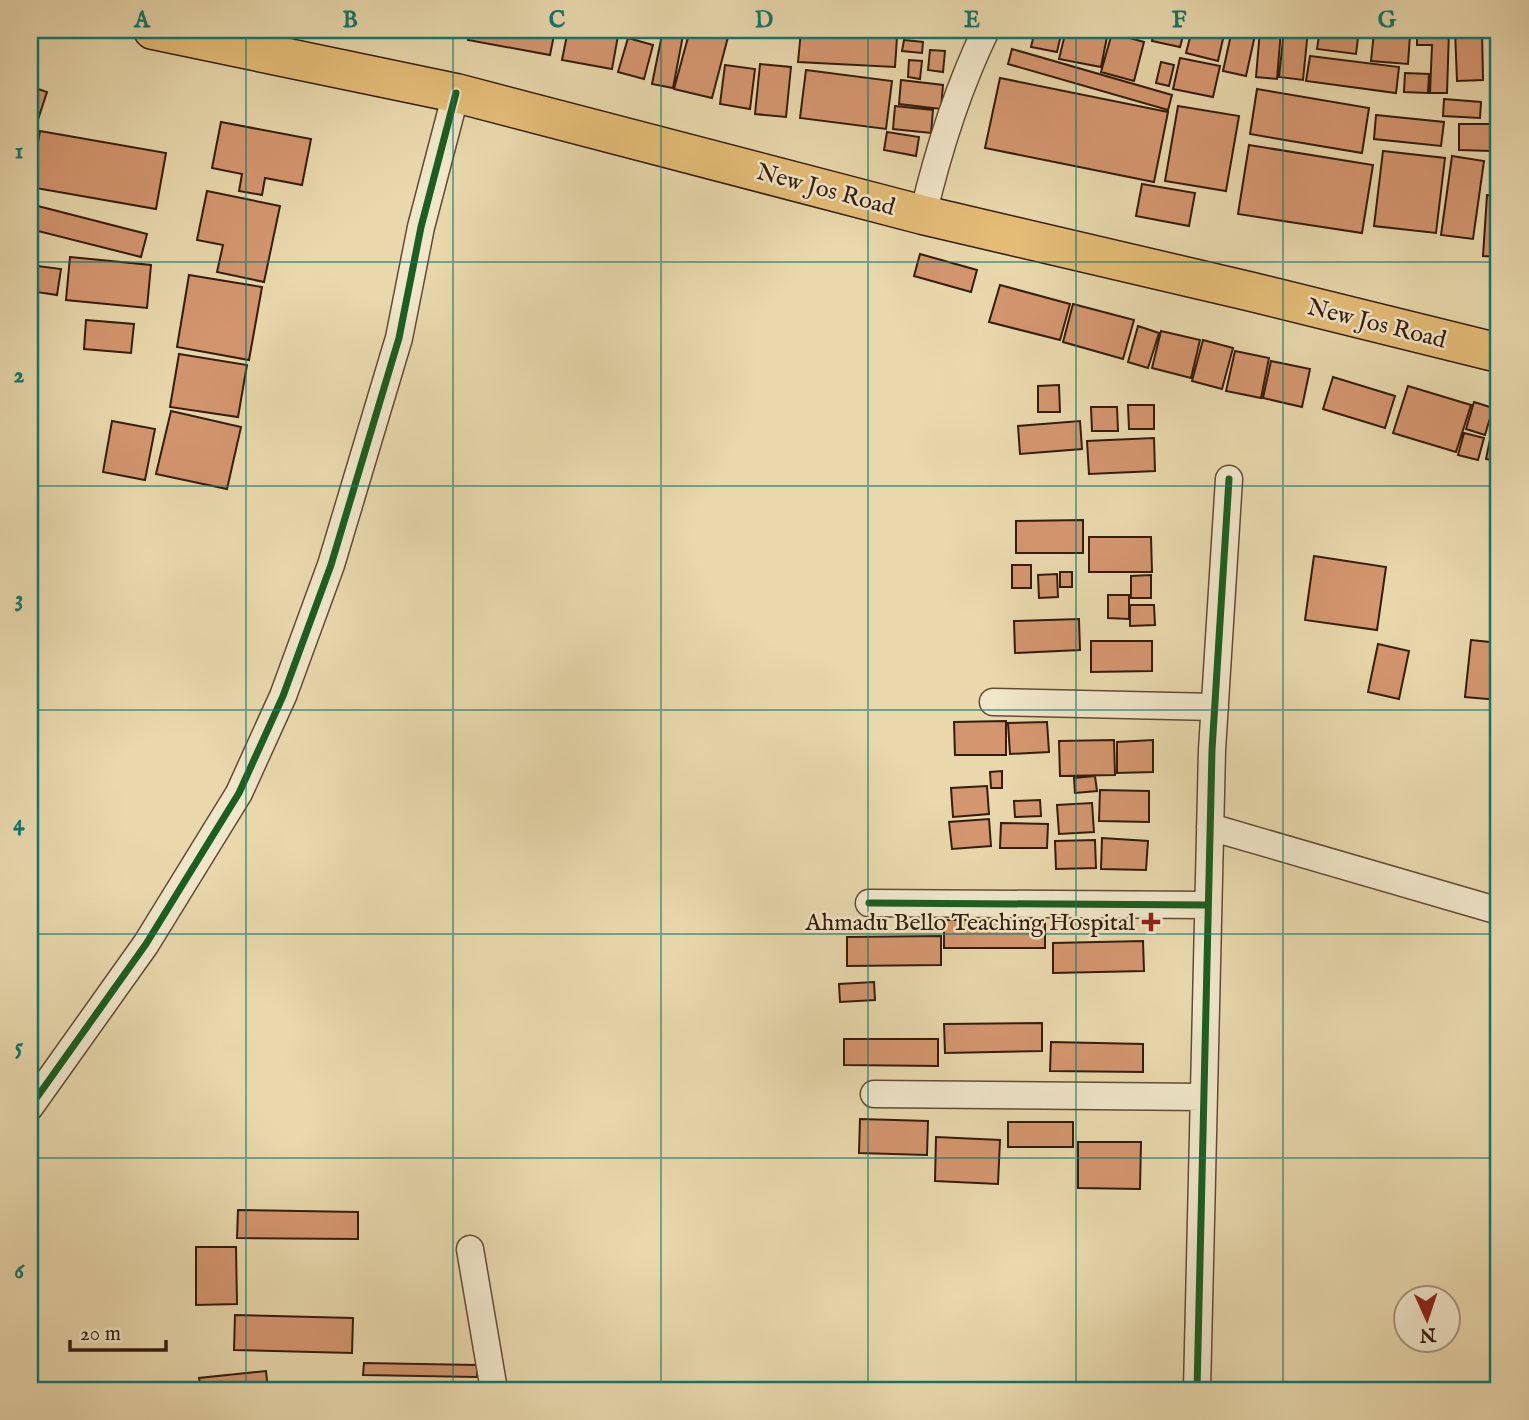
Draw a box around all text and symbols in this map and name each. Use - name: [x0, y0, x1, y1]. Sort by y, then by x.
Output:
- text: A: [133, 6, 151, 35]
- text: B: [342, 6, 358, 35]
- text: C: [549, 6, 566, 35]
- text: D: [755, 6, 773, 35]
- text: E: [964, 6, 980, 35]
- text: F: [1172, 6, 1187, 35]
- text: G: [1378, 6, 1397, 35]
- text: 1: [15, 137, 23, 166]
- street label: New Jos Road: [753, 157, 898, 224]
- street label: New Jos Road: [1304, 292, 1450, 357]
- text: 2: [14, 361, 25, 390]
- text: 3: [15, 585, 23, 614]
- text: 4: [13, 809, 25, 838]
- place label: Ahmadu Bello Teaching Hospital: [804, 908, 1135, 939]
- marker: Ahmadu Bello Teaching Hospital: [1141, 912, 1161, 932]
- text: 5: [15, 1033, 24, 1062]
- text: 6: [14, 1257, 25, 1286]
- north arrow: [1392, 1284, 1462, 1354]
- scale bar: [70, 1308, 166, 1352]
- text: 20 m: [80, 1321, 121, 1348]
- text: N: [1418, 1322, 1438, 1346]

